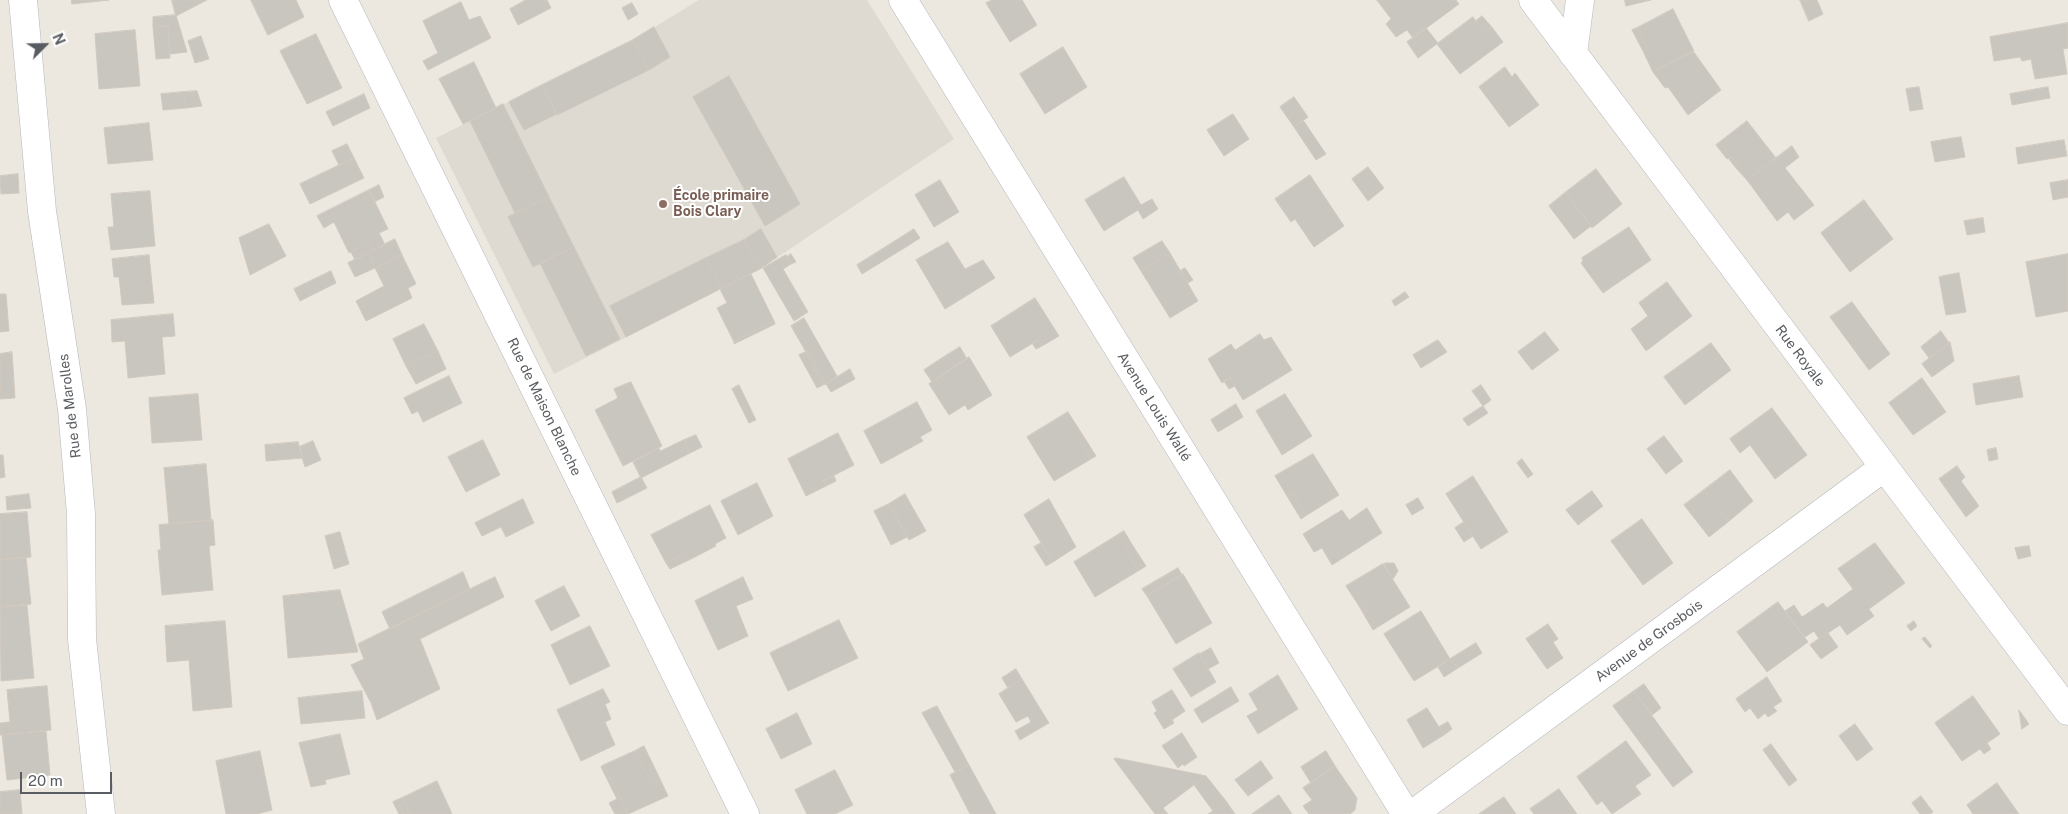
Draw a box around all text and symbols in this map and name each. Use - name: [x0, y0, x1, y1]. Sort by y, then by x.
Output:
- north arrow: [20, 20, 70, 70]
- text: N: [49, 31, 68, 47]
- place label: École primaire Bois Clary: [673, 188, 769, 220]
- marker: École primaire Bois Clary: [657, 198, 669, 210]
- street label: Rue Royale: [1771, 322, 1829, 390]
- street label: Rue de Maison Blanche: [503, 335, 585, 479]
- street label: Avenue Louis Wallé: [1114, 349, 1194, 465]
- street label: Rue de Marolles: [55, 353, 85, 459]
- street label: Avenue de Grosbois: [1592, 596, 1706, 686]
- scale bar: [22, 762, 115, 794]
- text: 20 m: [28, 772, 63, 789]

